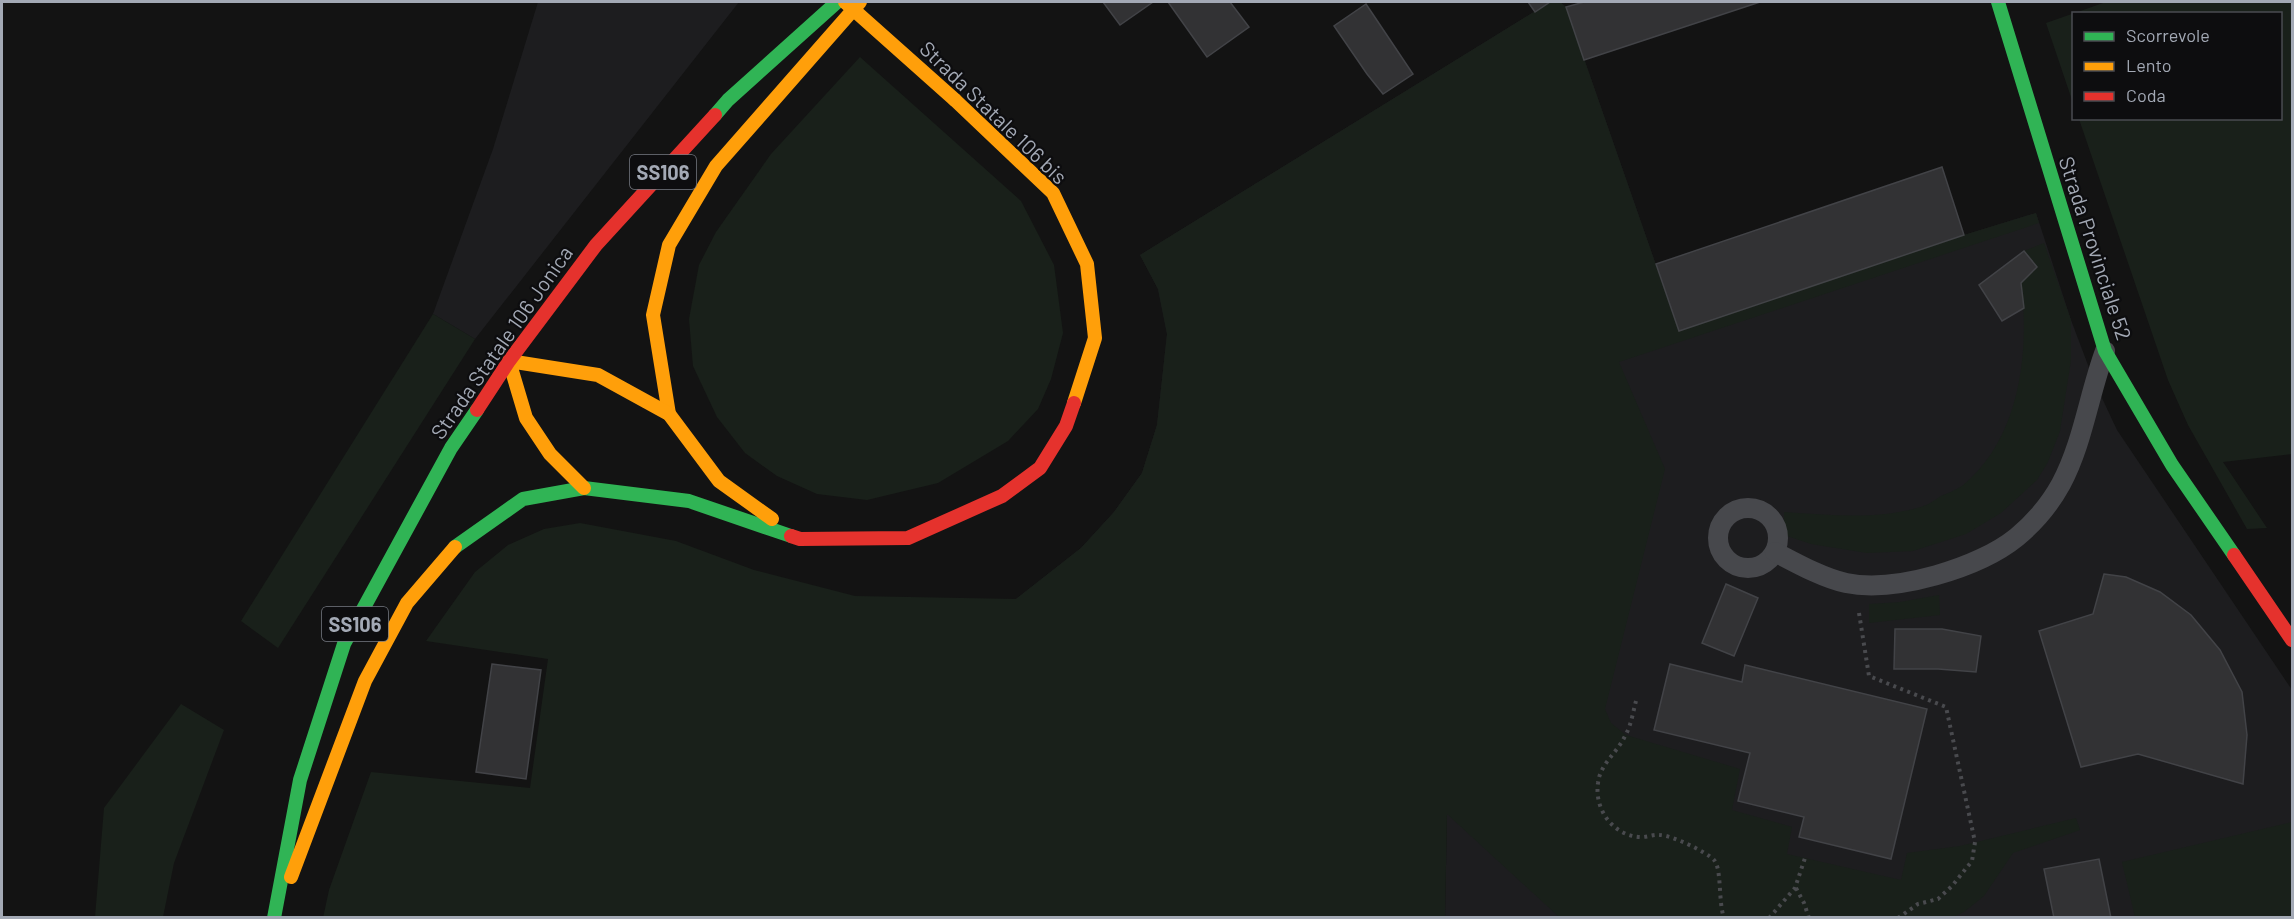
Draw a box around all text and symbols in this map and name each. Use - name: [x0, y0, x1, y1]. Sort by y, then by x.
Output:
- legend: [2072, 12, 2282, 120]
- text: Scorrevole: [2126, 24, 2210, 46]
- street label: Strada Statale 106 bis: [915, 35, 1073, 189]
- text: Lento: [2126, 54, 2172, 76]
- text: Coda: [2126, 84, 2166, 106]
- street label: Strada Provinciale 52: [2055, 153, 2137, 343]
- road number: SS106: [630, 155, 696, 189]
- street label: Strada Statale 106 Jonica: [425, 241, 577, 443]
- road number: SS106: [322, 607, 388, 641]

